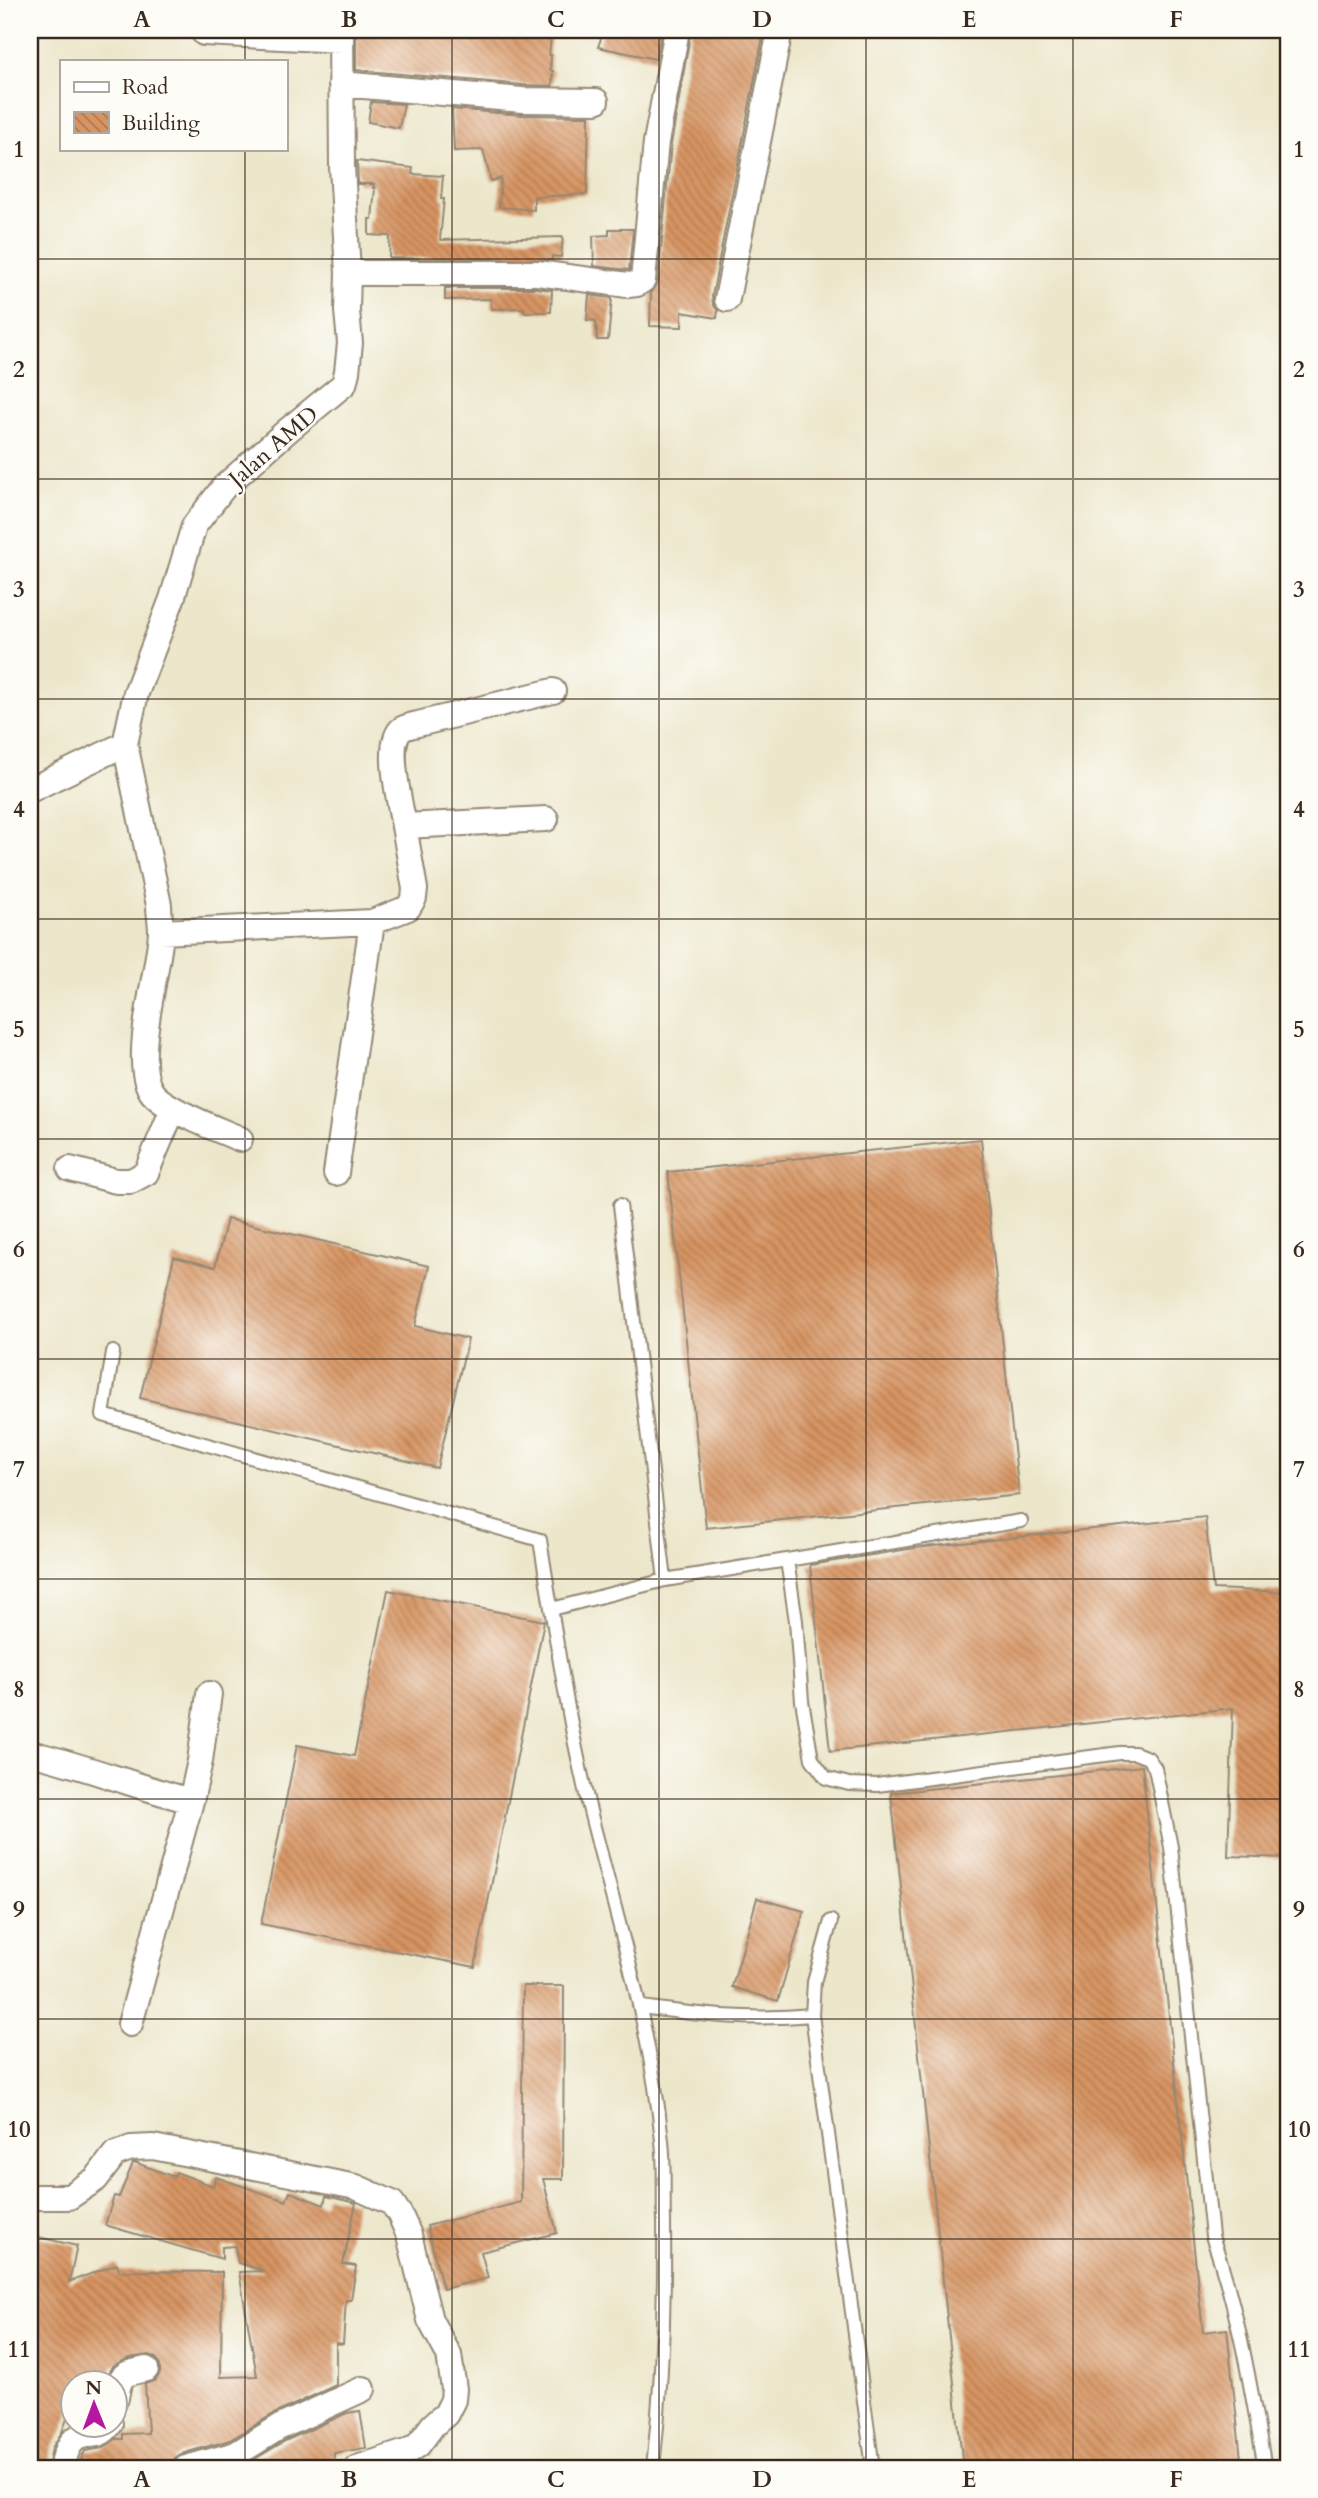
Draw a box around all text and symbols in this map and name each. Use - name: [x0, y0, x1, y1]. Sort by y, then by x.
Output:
- text: A: [133, 4, 151, 35]
- text: B: [341, 4, 357, 35]
- text: C: [547, 4, 565, 35]
- text: D: [752, 4, 772, 35]
- text: E: [962, 4, 976, 35]
- text: F: [1169, 4, 1183, 35]
- legend: [60, 60, 287, 150]
- text: Road: [122, 73, 168, 102]
- text: Building: [122, 109, 200, 138]
- text: 1: [13, 134, 25, 165]
- text: 1: [1293, 134, 1305, 165]
- text: 2: [13, 354, 25, 385]
- text: 2: [1293, 354, 1305, 385]
- street label: Jalan AMD: [220, 399, 325, 496]
- text: 3: [13, 574, 25, 605]
- text: 3: [1293, 574, 1305, 605]
- text: 4: [13, 794, 25, 825]
- text: 4: [1293, 794, 1305, 825]
- text: 5: [13, 1014, 25, 1045]
- text: 5: [1293, 1014, 1305, 1045]
- text: 6: [13, 1234, 25, 1265]
- text: 6: [1293, 1234, 1305, 1265]
- text: 7: [13, 1454, 25, 1485]
- text: 7: [1293, 1454, 1305, 1485]
- text: 8: [13, 1674, 25, 1705]
- text: 8: [1293, 1674, 1305, 1705]
- text: 9: [13, 1894, 25, 1925]
- text: 9: [1293, 1894, 1305, 1925]
- text: 10: [7, 2114, 31, 2145]
- text: 10: [1287, 2114, 1311, 2145]
- text: 11: [7, 2334, 31, 2365]
- text: 11: [1287, 2334, 1311, 2365]
- north arrow: [60, 2368, 130, 2438]
- text: N: [85, 2375, 103, 2401]
- text: A: [133, 2464, 151, 2495]
- text: B: [341, 2464, 357, 2495]
- text: C: [547, 2464, 565, 2495]
- text: D: [752, 2464, 772, 2495]
- text: E: [962, 2464, 976, 2495]
- text: F: [1169, 2464, 1183, 2495]

